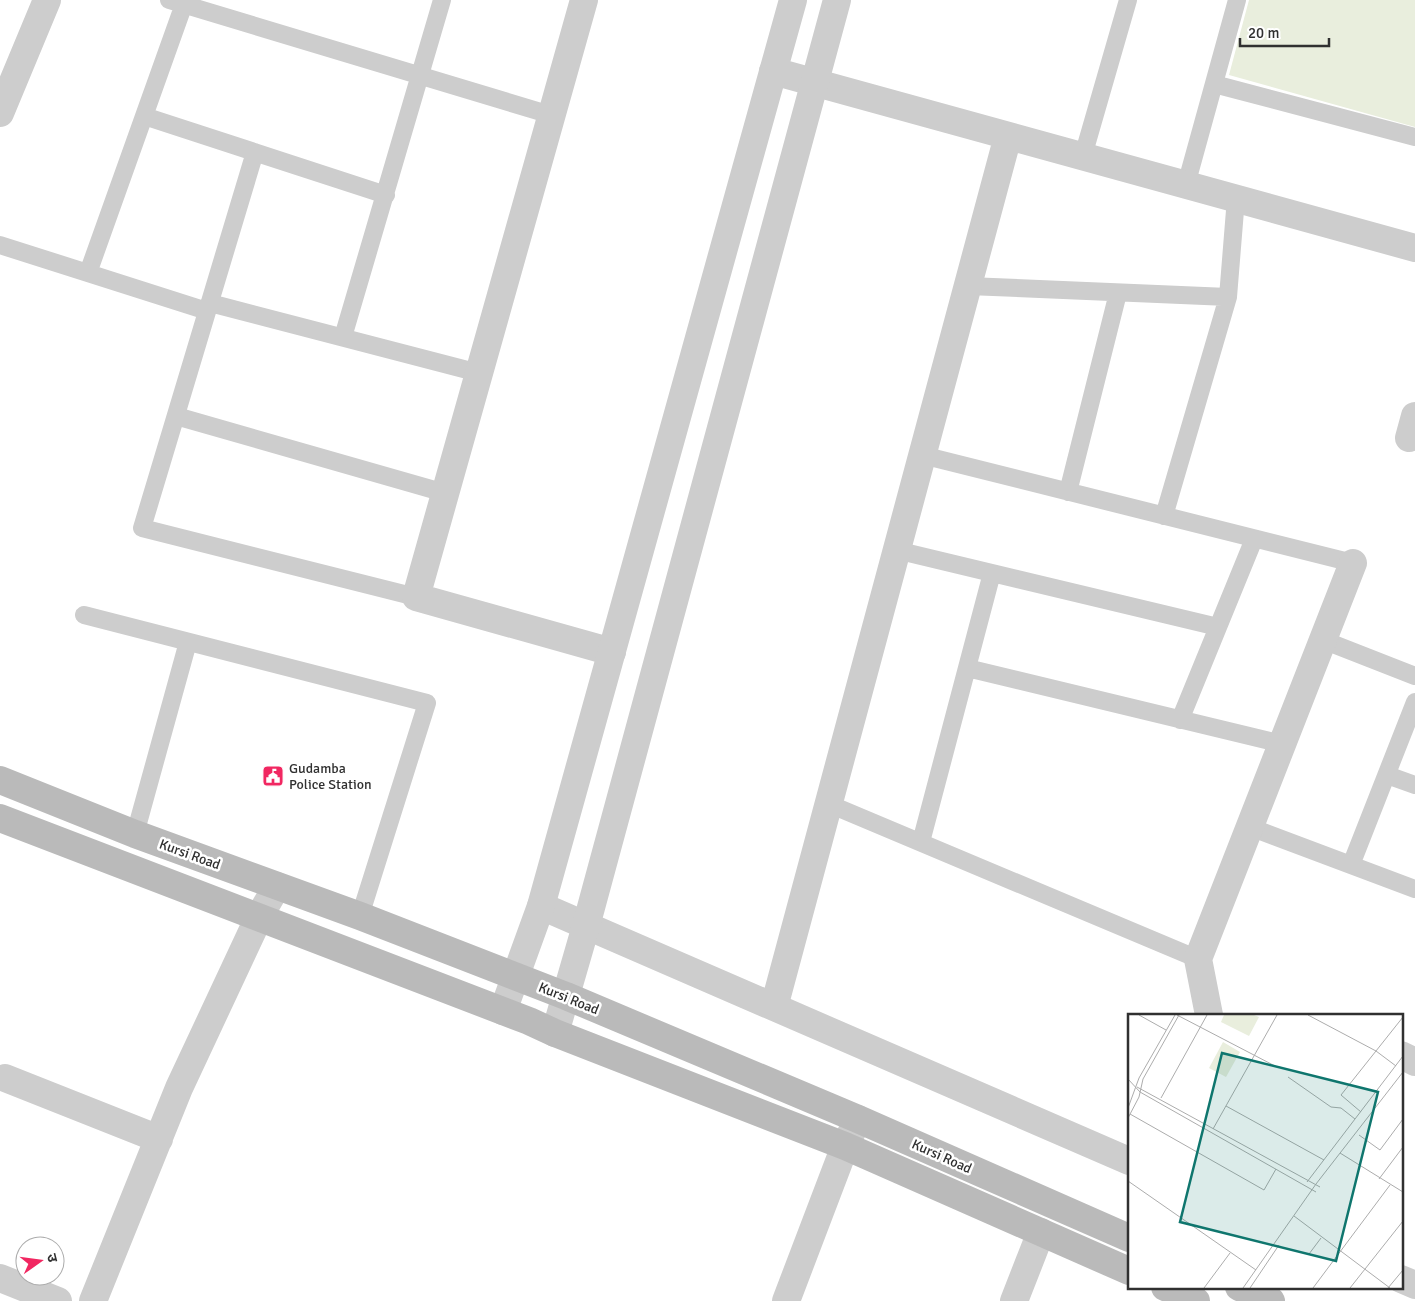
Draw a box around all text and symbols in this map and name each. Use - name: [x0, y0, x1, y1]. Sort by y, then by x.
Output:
- scale bar: [1240, 15, 1329, 47]
- text: 20 m: [1248, 24, 1279, 42]
- place label: Gudamba Police Station: [289, 760, 372, 793]
- public building icon: Gudamba Police Station: [261, 764, 285, 788]
- street label: Kursi Road: [157, 836, 223, 873]
- street label: Kursi Road: [536, 979, 602, 1018]
- inset map: [1128, 1014, 1402, 1288]
- street label: Kursi Road: [909, 1136, 974, 1177]
- north arrow: [15, 1236, 65, 1286]
- text: उ: [43, 1252, 62, 1265]

